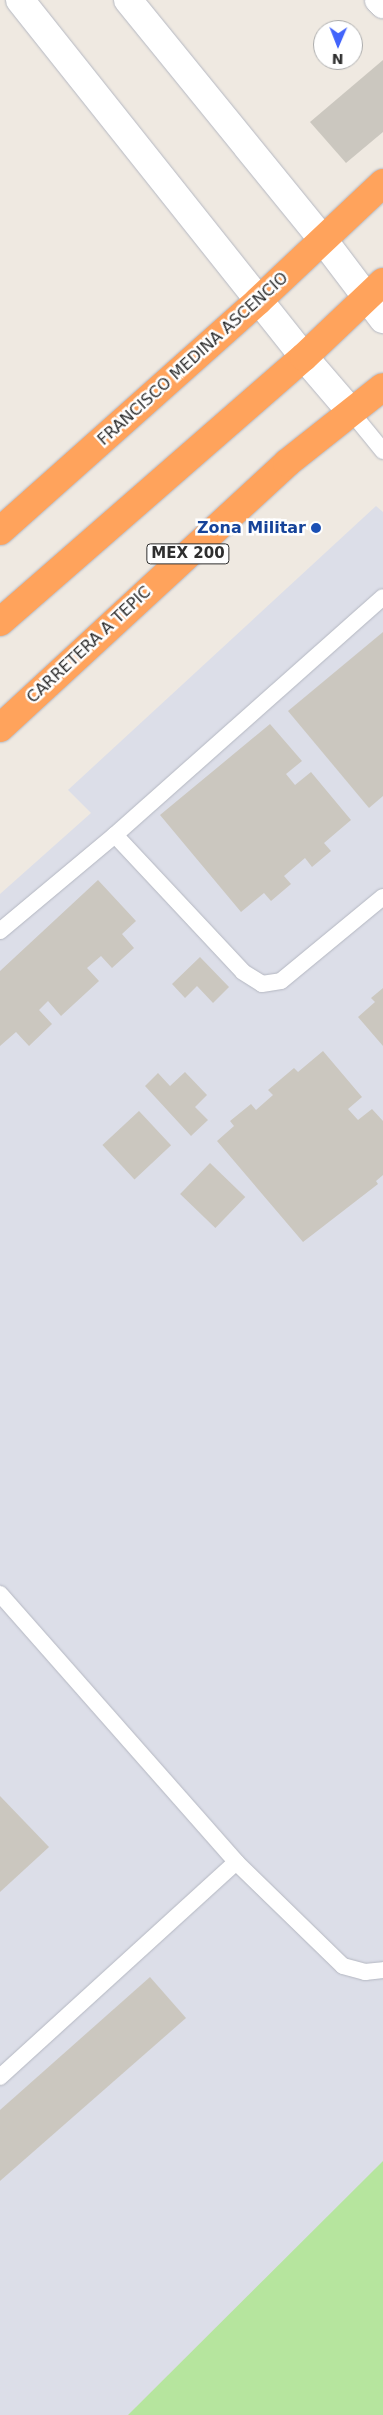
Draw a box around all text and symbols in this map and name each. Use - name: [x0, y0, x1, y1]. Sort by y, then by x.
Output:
- north arrow: [313, 20, 363, 70]
- text: N: [332, 51, 344, 67]
- street label: FRANCISCO MEDINA ASCENCIO: [94, 268, 292, 450]
- place label: Zona Militar: [197, 518, 306, 538]
- marker: Zona Militar: [310, 522, 322, 534]
- road number: MEX 200: [146, 542, 230, 566]
- street label: CARRETERA A TEPIC: [23, 583, 155, 707]

